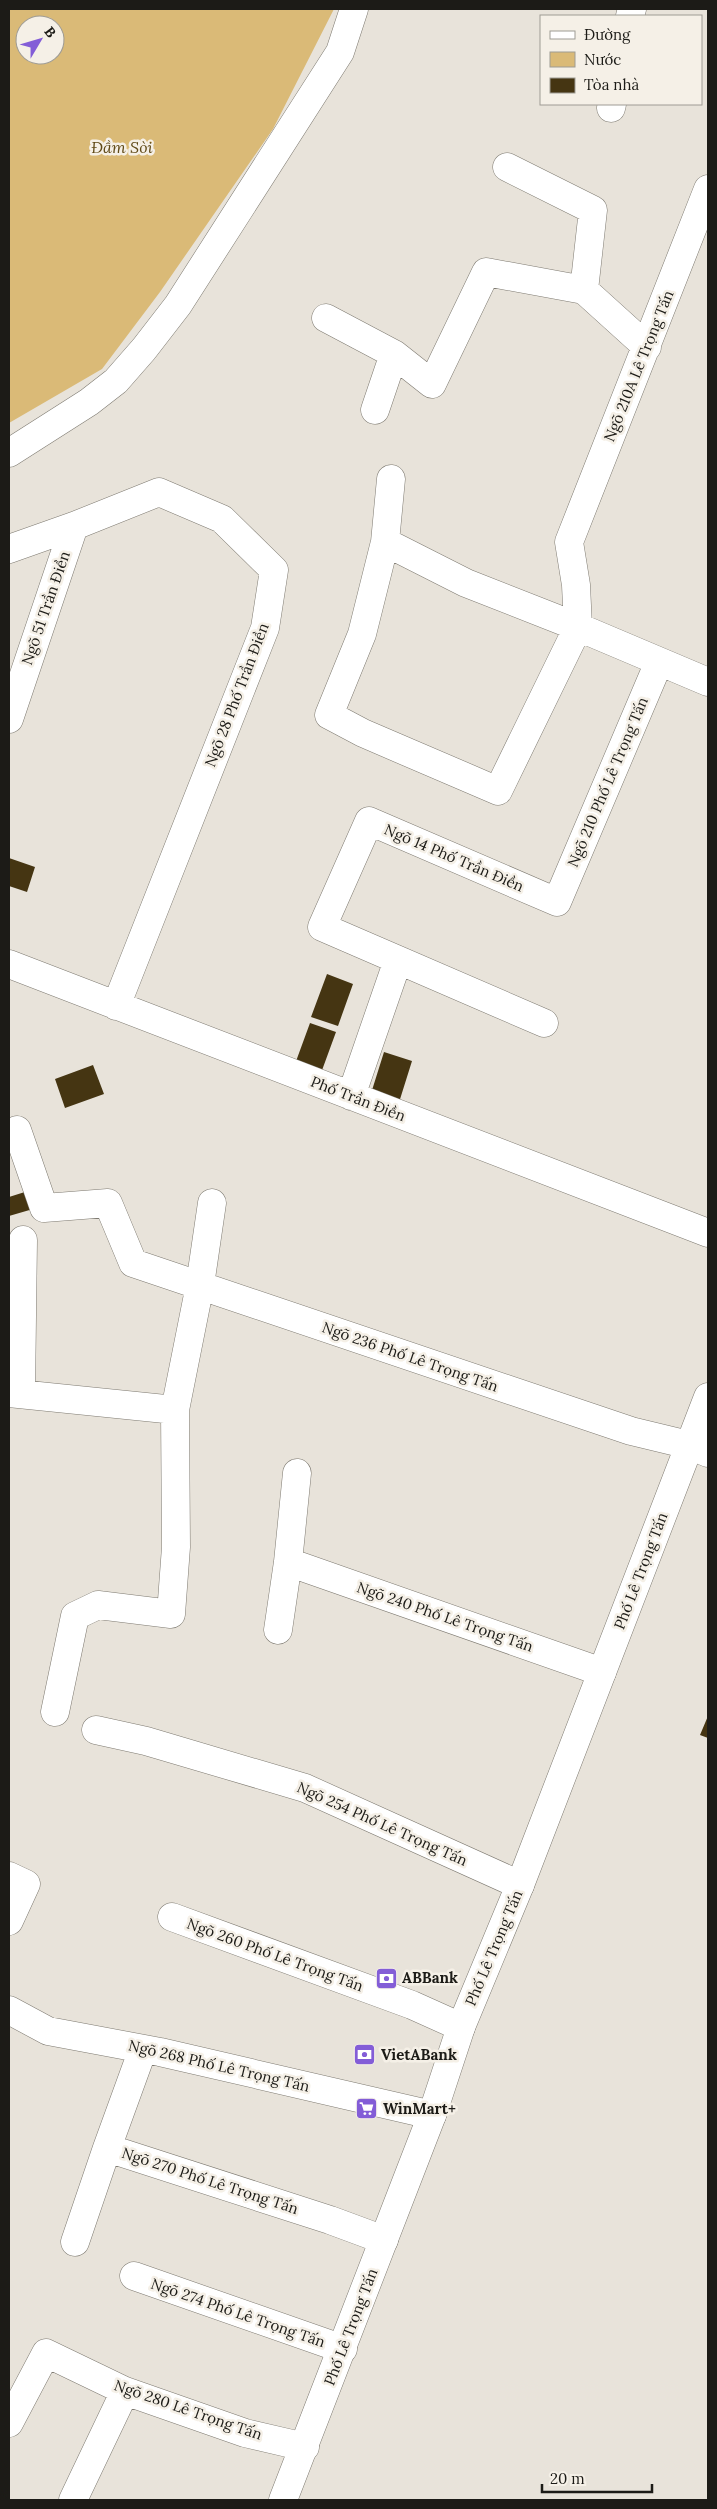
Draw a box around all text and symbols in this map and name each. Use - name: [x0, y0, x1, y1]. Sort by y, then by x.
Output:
- north arrow: [15, 15, 65, 65]
- legend: [540, 15, 702, 105]
- text: B: [40, 23, 60, 41]
- text: Đường: [584, 25, 631, 44]
- text: Nước: [584, 50, 621, 69]
- text: Tòa nhà: [584, 75, 639, 94]
- water label: Đầm Sòi: [91, 137, 153, 157]
- street label: Ngõ 210A Lê Trọng Tấn: [599, 287, 678, 444]
- street label: Ngõ 51 Trần Điền: [17, 548, 74, 667]
- street label: Ngõ 28 Phố Trần Điền: [200, 620, 273, 770]
- street label: Ngõ 210 Phố Lê Trọng Tấn: [563, 694, 652, 870]
- street label: Ngõ 14 Phố Trần Điền: [382, 820, 527, 896]
- street label: Phố Trần Điền: [308, 1072, 408, 1125]
- street label: Ngõ 236 Phố Lê Trọng Tấn: [320, 1317, 501, 1396]
- street label: Phố Lê Trọng Tấn: [609, 1510, 672, 1632]
- street label: Ngõ 240 Phố Lê Trọng Tấn: [354, 1577, 536, 1656]
- street label: Ngõ 254 Phố Lê Trọng Tấn: [294, 1777, 470, 1870]
- street label: Phố Lê Trọng Tấn: [461, 1887, 526, 2009]
- street label: Ngõ 260 Phố Lê Trọng Tấn: [184, 1914, 366, 1995]
- bank icon: ABBank: [374, 1966, 398, 1990]
- place label: ABBank: [402, 1968, 458, 1987]
- street label: Ngõ 268 Phố Lê Trọng Tấn: [127, 2035, 312, 2096]
- bank icon: VietABank: [353, 2043, 377, 2067]
- place label: VietABank: [381, 2045, 457, 2064]
- supermarket icon: WinMart+: [355, 2097, 379, 2121]
- place label: WinMart+: [383, 2099, 456, 2118]
- street label: Ngõ 270 Phố Lê Trọng Tấn: [120, 2143, 301, 2218]
- street label: Phố Lê Trọng Tấn: [319, 2266, 382, 2388]
- street label: Ngõ 274 Phố Lê Trọng Tấn: [149, 2274, 328, 2351]
- street label: Ngõ 280 Lê Trọng Tấn: [112, 2375, 265, 2444]
- scale bar: [542, 2462, 652, 2494]
- text: 20 m: [550, 2469, 585, 2488]

